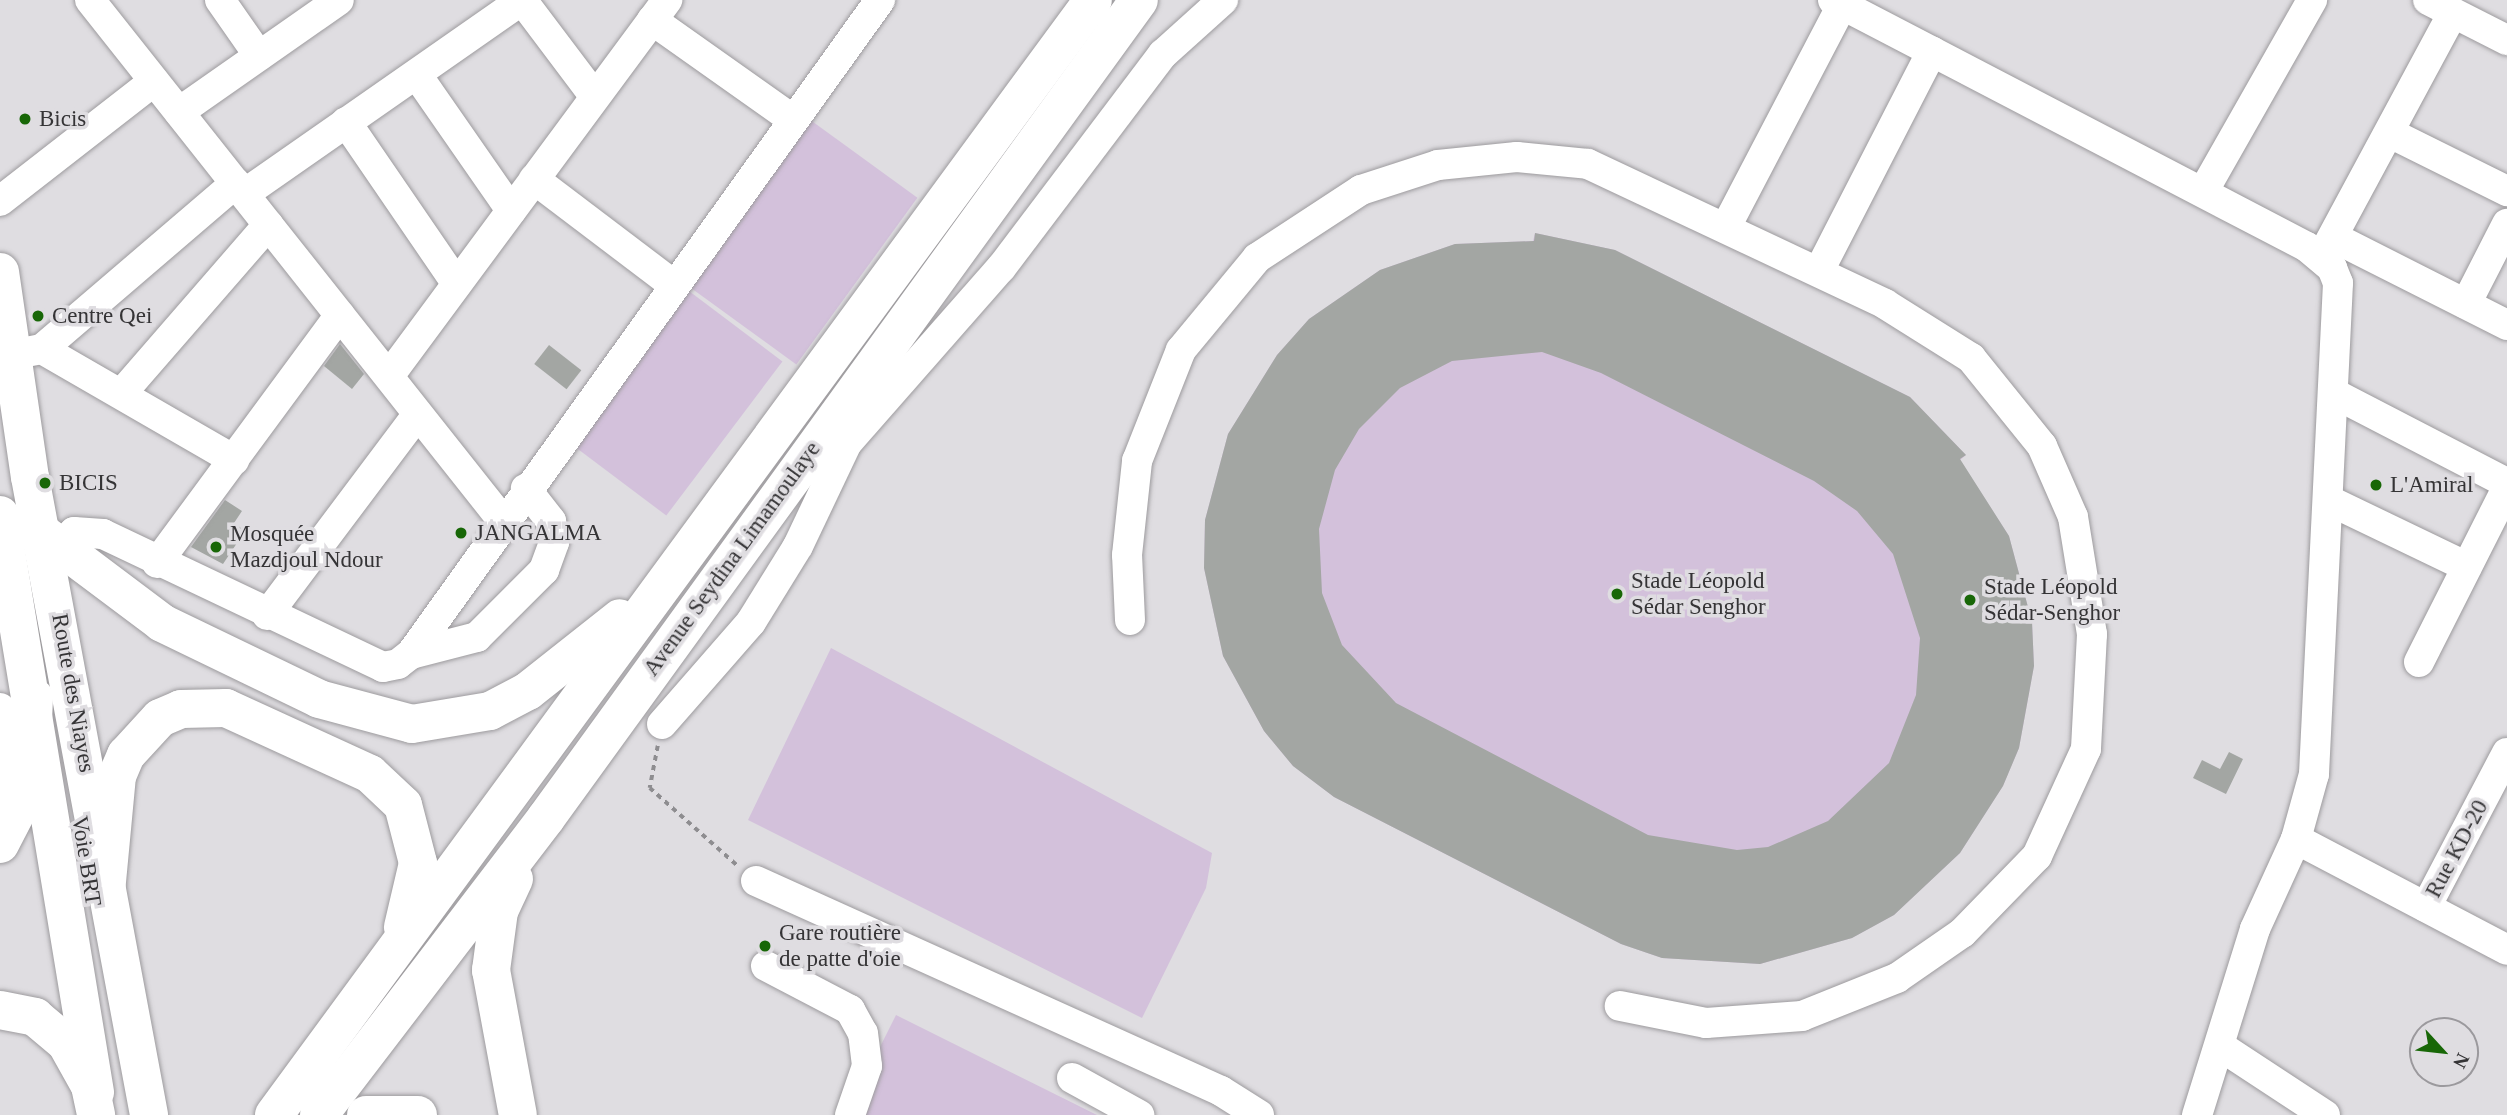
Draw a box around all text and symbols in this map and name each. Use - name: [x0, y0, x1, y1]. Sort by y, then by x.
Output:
- place label: Bicis: [39, 105, 86, 133]
- marker: Bicis: [17, 111, 33, 127]
- place label: Centre Qei: [52, 302, 152, 330]
- marker: Centre Qei: [30, 308, 46, 324]
- street label: Avenue Seydina Limamoulaye: [638, 436, 826, 682]
- place label: BICIS: [59, 469, 118, 497]
- place label: L'Amiral: [2390, 471, 2473, 499]
- marker: BICIS: [37, 475, 53, 491]
- marker: L'Amiral: [2368, 477, 2384, 493]
- place label: JANGALMA: [475, 519, 602, 547]
- place label: Mosquée Mazdjoul Ndour: [230, 520, 383, 574]
- marker: JANGALMA: [453, 525, 469, 541]
- marker: Mosquée Mazdjoul Ndour: [208, 539, 224, 555]
- place label: Stade Léopold Sédar Senghor: [1631, 567, 1766, 621]
- place label: Stade Léopold Sédar-Senghor: [1984, 573, 2120, 627]
- marker: Stade Léopold Sédar Senghor: [1609, 586, 1625, 602]
- marker: Stade Léopold Sédar-Senghor: [1962, 592, 1978, 608]
- street label: Route des Niayes: [45, 611, 101, 775]
- street label: Rue KD-20: [2420, 795, 2494, 903]
- street label: Voie BRT: [65, 814, 107, 908]
- place label: Gare routière de patte d'oie: [779, 919, 901, 973]
- marker: Gare routière de patte d'oie: [757, 938, 773, 954]
- north arrow: [2409, 1017, 2479, 1087]
- text: N: [2449, 1050, 2474, 1072]

